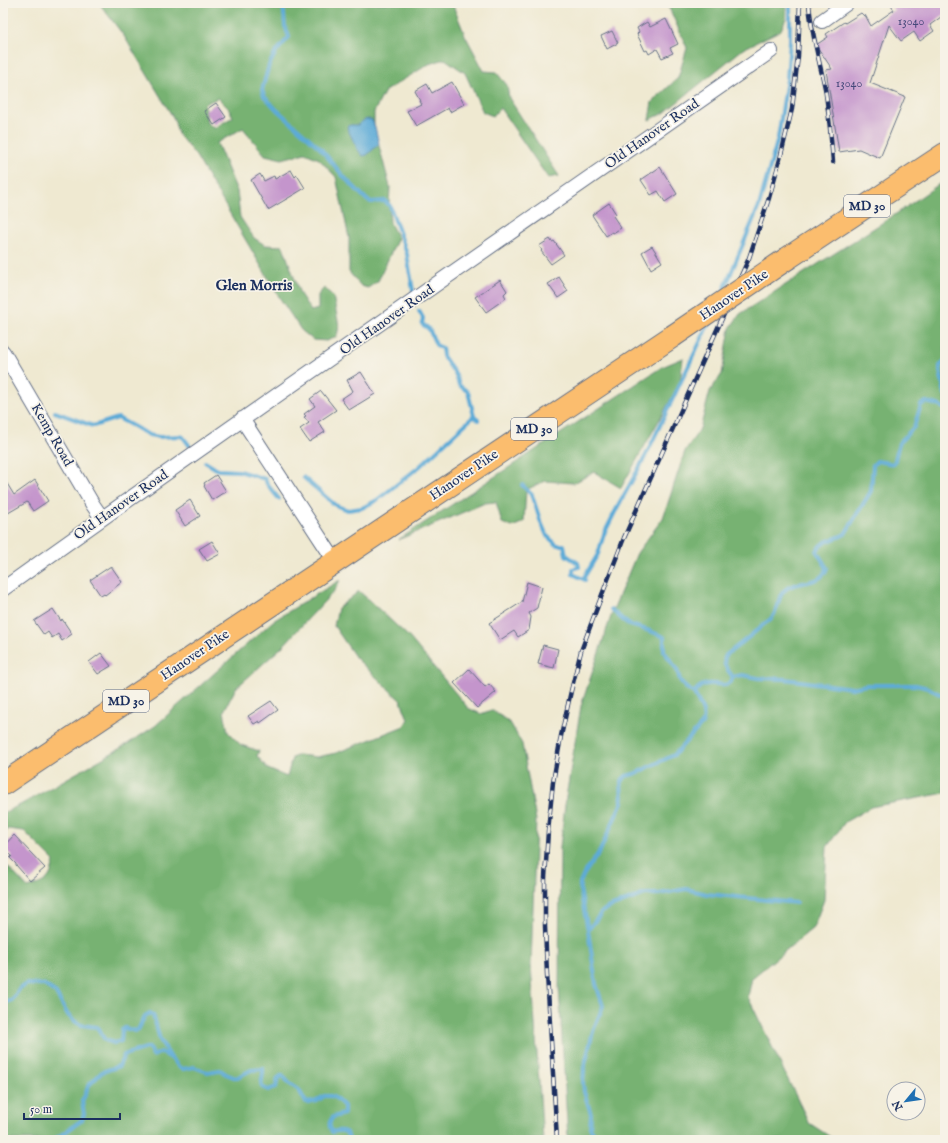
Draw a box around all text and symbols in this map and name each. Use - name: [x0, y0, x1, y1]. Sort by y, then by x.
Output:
- house number: 13040: [898, 14, 924, 29]
- house number: 13040: [836, 76, 862, 91]
- street label: Old Hanover Road: [601, 94, 703, 173]
- road number: MD 30: [844, 195, 890, 217]
- street label: Hanover Pike: [696, 265, 772, 325]
- district label: Glen Morris: [216, 276, 293, 295]
- street label: Old Hanover Road: [336, 280, 438, 359]
- street label: Kemp Road: [27, 400, 77, 470]
- road number: MD 30: [511, 418, 557, 440]
- street label: Hanover Pike: [426, 445, 502, 505]
- street label: Old Hanover Road: [70, 465, 172, 544]
- street label: Hanover Pike: [157, 625, 233, 685]
- road number: MD 30: [103, 690, 149, 712]
- north arrow: [886, 1081, 926, 1121]
- scale bar: [24, 1095, 120, 1121]
- text: N: [889, 1097, 907, 1114]
- text: 50 m: [30, 1102, 52, 1117]

